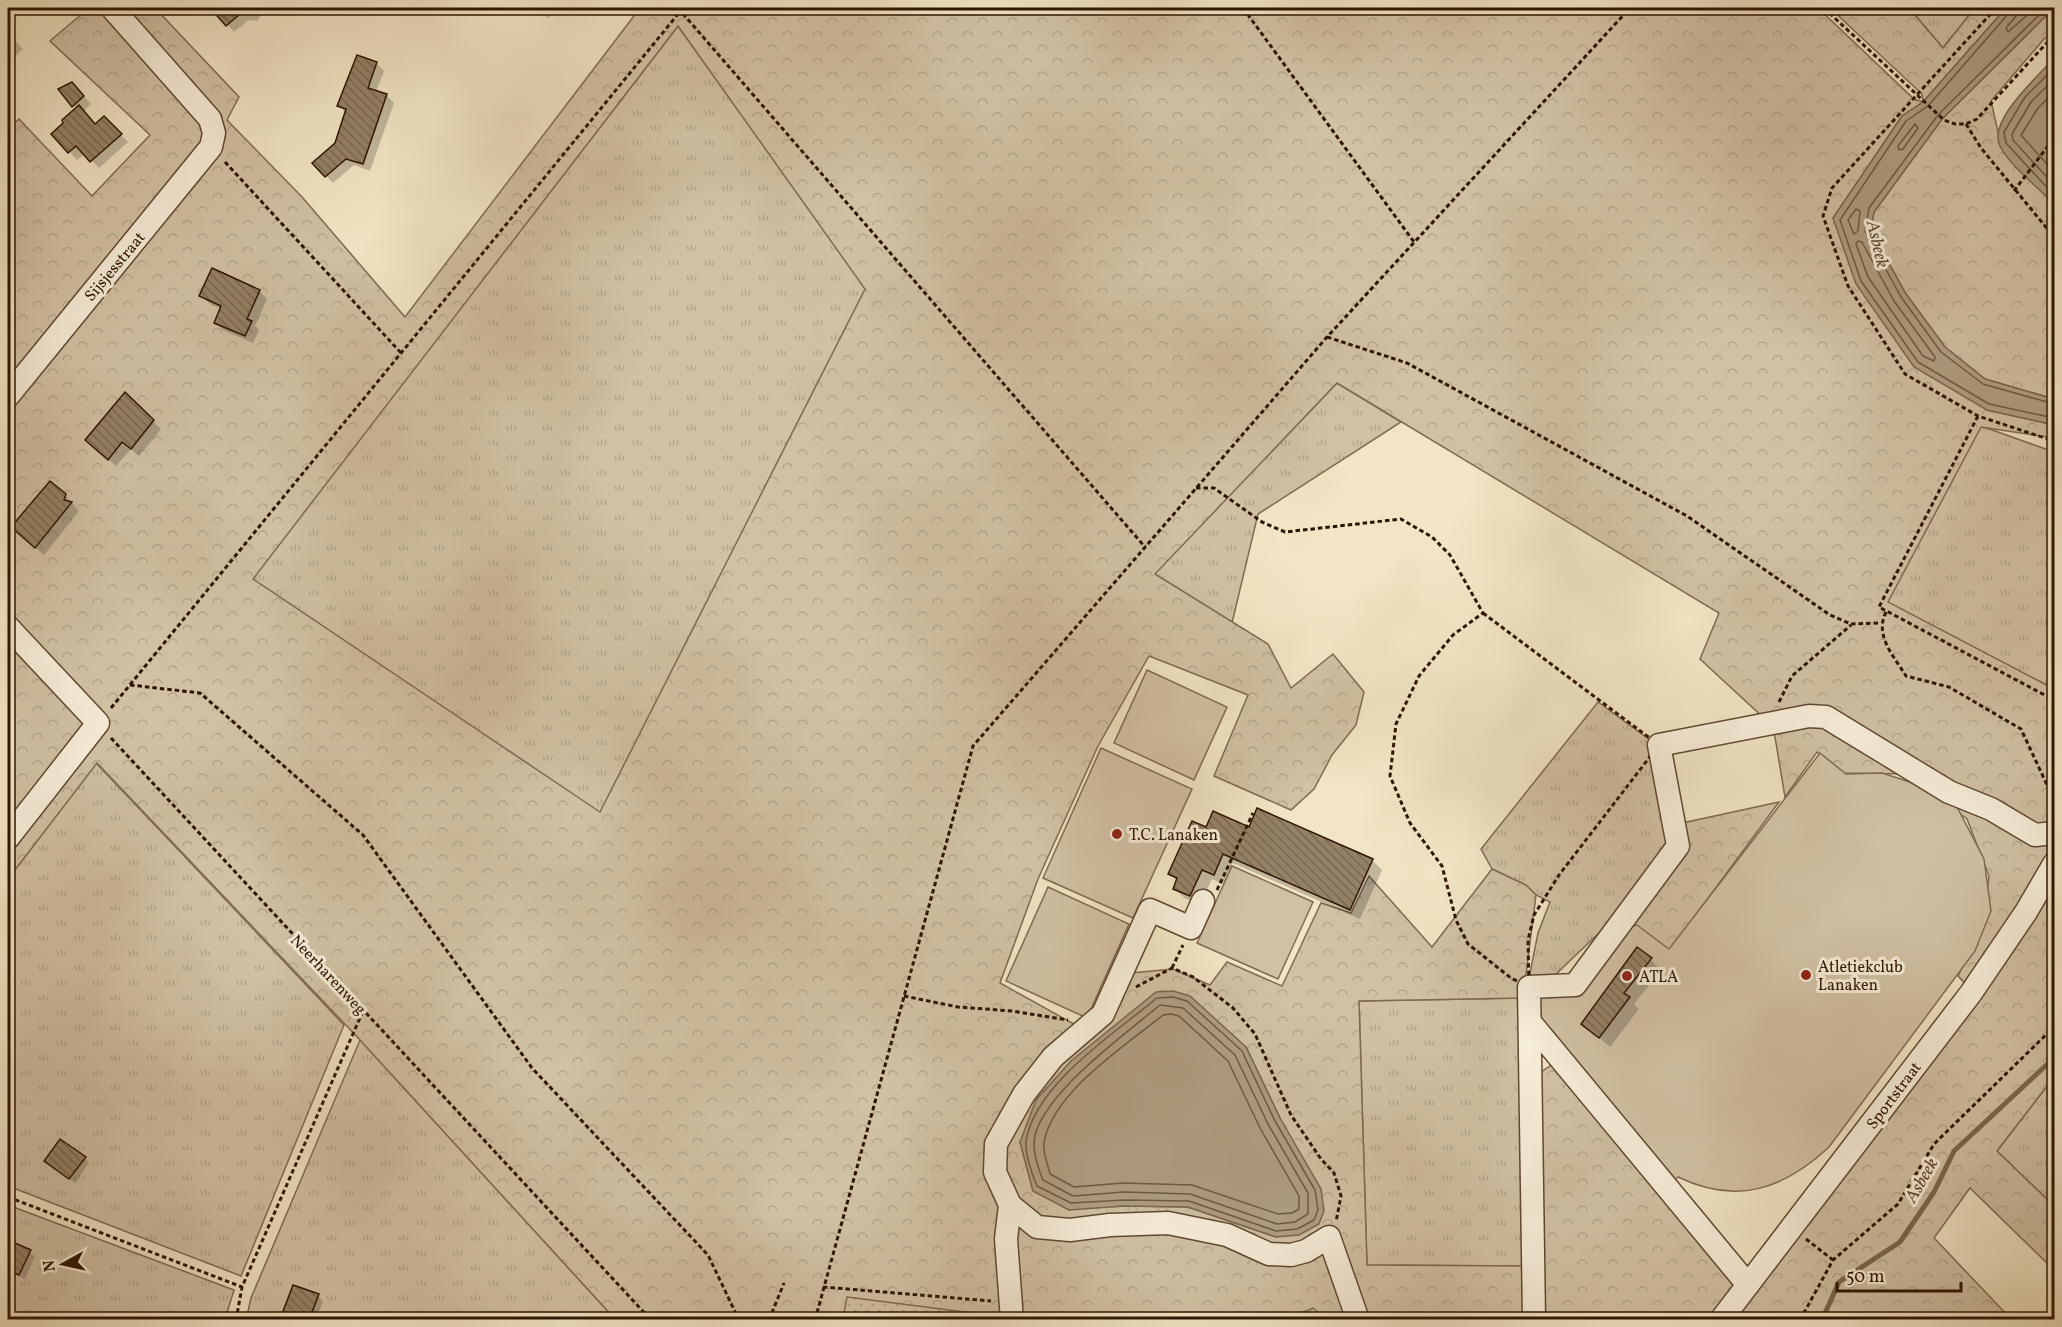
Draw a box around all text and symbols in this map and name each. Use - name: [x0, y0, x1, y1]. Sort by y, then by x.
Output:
- water label: Asbeek: [1859, 217, 1894, 270]
- street label: Sijsjesstraat: [80, 228, 151, 307]
- place label: T.C. Lanaken: [1129, 825, 1218, 847]
- marker: T.C. Lanaken: [1110, 827, 1124, 841]
- street label: Neerharenweg: [285, 930, 371, 1020]
- place label: Atletiekclub Lanaken: [1818, 957, 1903, 997]
- place label: ATLA: [1639, 967, 1678, 989]
- marker: Atletiekclub Lanaken: [1799, 968, 1813, 982]
- marker: ATLA: [1620, 969, 1634, 983]
- street label: Sportstraat: [1862, 1058, 1927, 1134]
- water label: Asbeek: [1899, 1154, 1945, 1209]
- north arrow: [33, 1234, 93, 1294]
- scale bar: [1837, 1255, 1962, 1293]
- text: N: [38, 1258, 62, 1273]
- text: 50 m: [1846, 1265, 1885, 1290]

